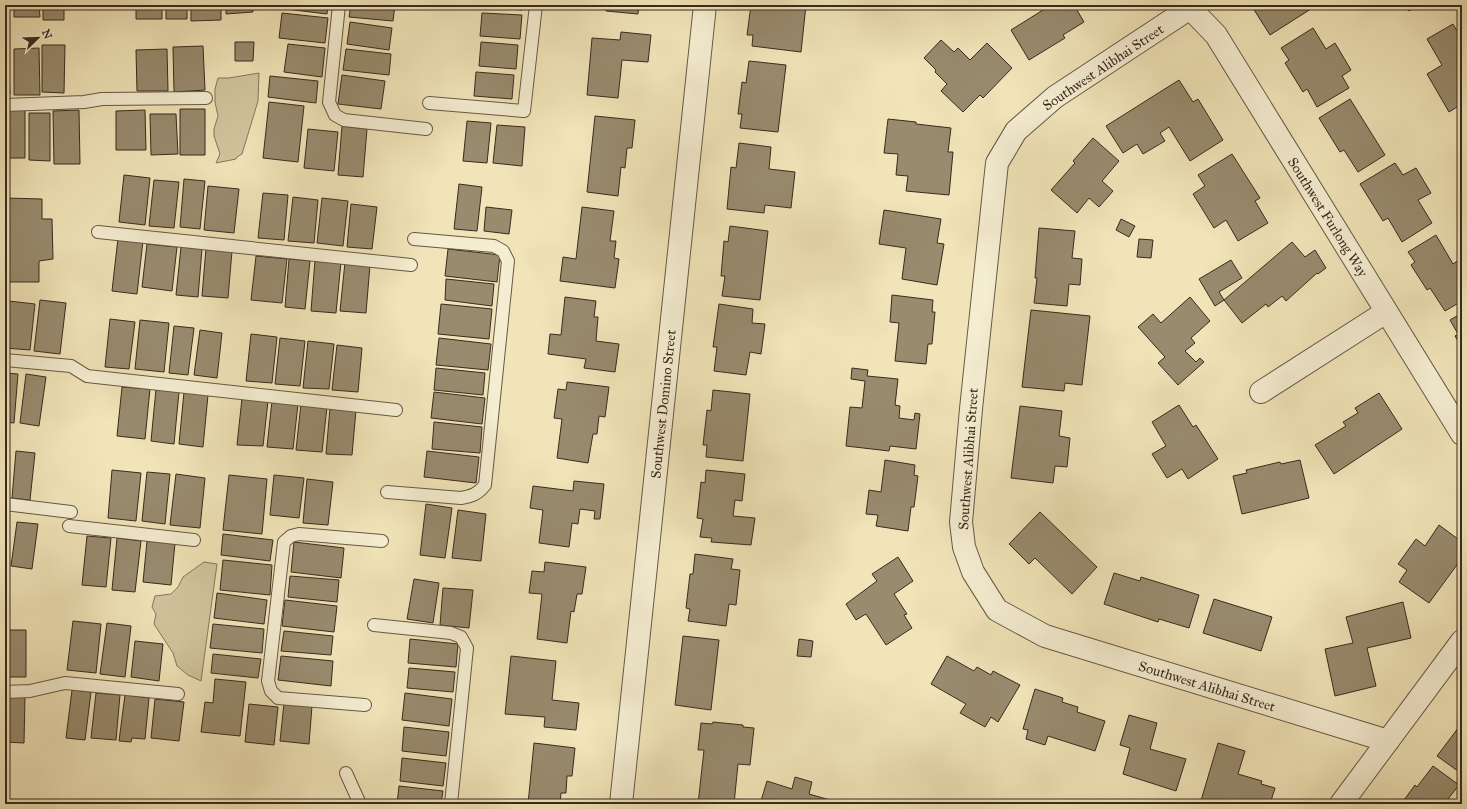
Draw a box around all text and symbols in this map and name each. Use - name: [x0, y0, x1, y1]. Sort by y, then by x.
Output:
- north arrow: [18, 18, 58, 58]
- street label: Southwest Alibhai Street: [1040, 21, 1167, 114]
- text: N: [39, 27, 55, 42]
- street label: Southwest Furlong Way: [1284, 154, 1372, 281]
- street label: Southwest Domino Street: [647, 329, 680, 479]
- street label: Southwest Alibhai Street: [955, 387, 982, 531]
- street label: Southwest Alibhai Street: [1136, 658, 1277, 715]

